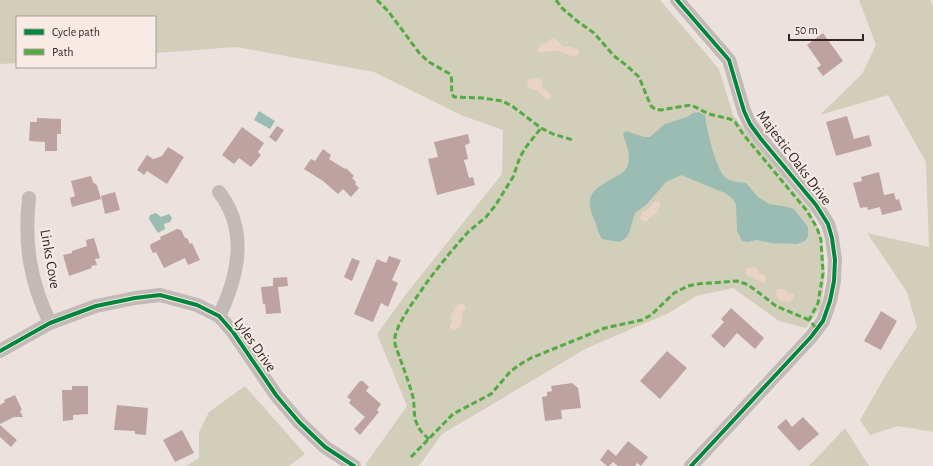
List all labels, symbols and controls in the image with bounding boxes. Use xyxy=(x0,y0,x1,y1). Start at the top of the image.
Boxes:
legend xyxy=(16,16,156,68)
scale bar xyxy=(789,16,863,42)
text: 50 m xyxy=(795,24,818,36)
text: Cycle path xyxy=(52,26,100,39)
text: Path xyxy=(52,46,74,58)
street label: Majestic Oaks Drive xyxy=(754,108,834,208)
street label: Links Cove xyxy=(37,228,63,290)
street label: Lyles Drive xyxy=(231,315,279,375)

